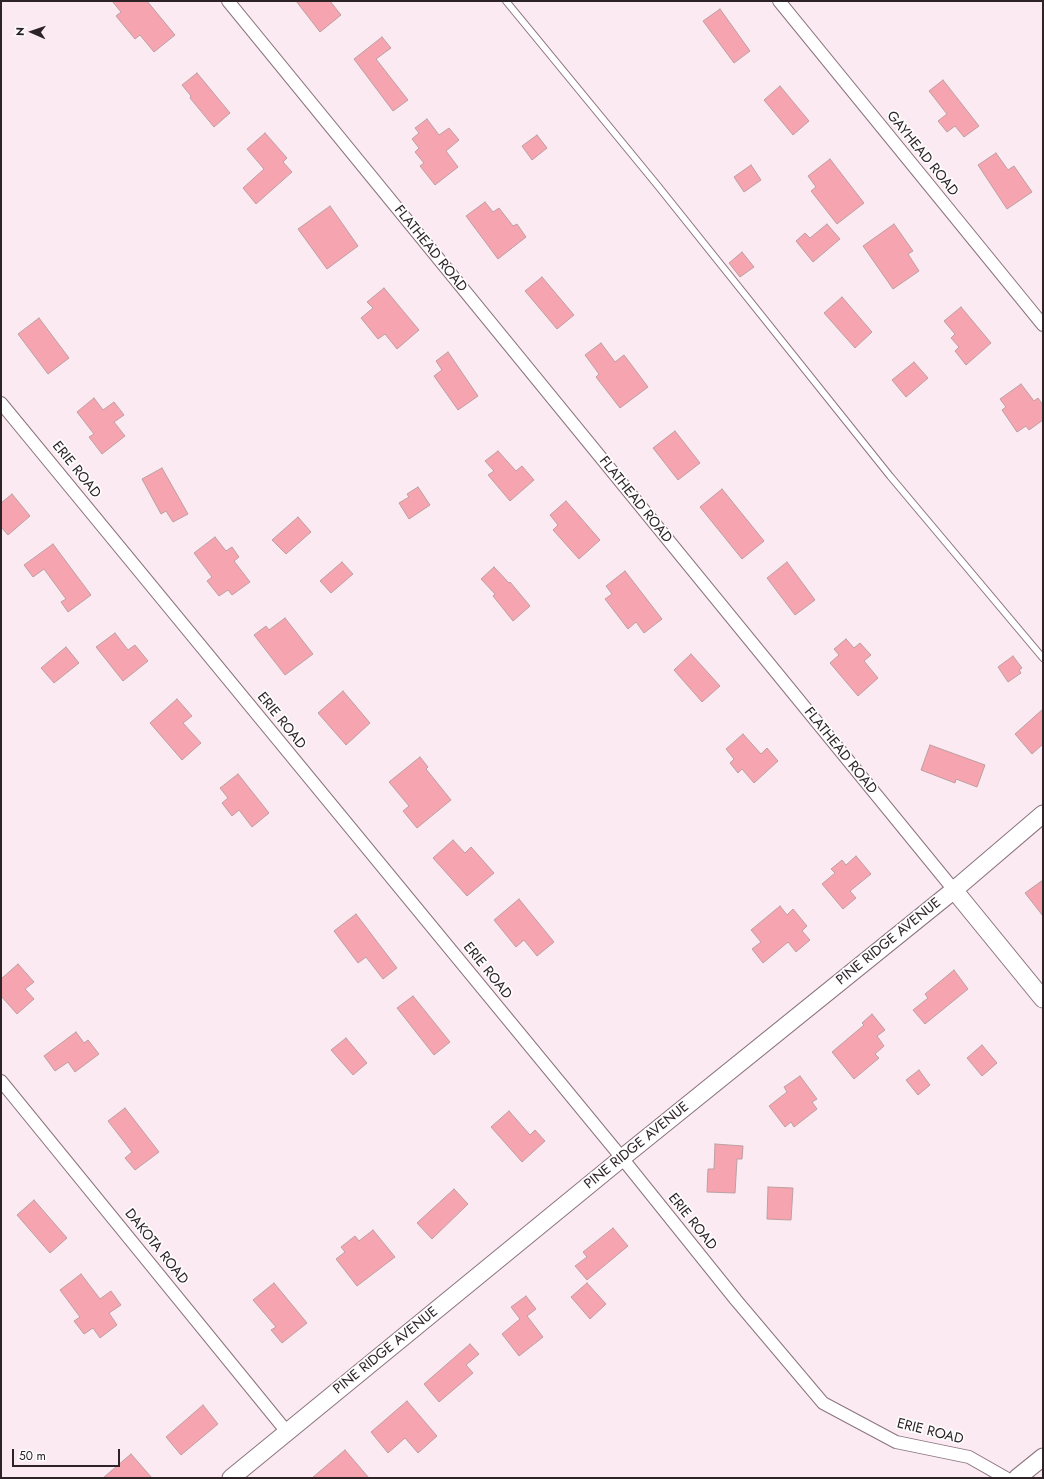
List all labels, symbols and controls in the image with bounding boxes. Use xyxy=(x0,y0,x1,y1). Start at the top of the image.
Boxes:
north arrow xyxy=(12,12,52,52)
text: N xyxy=(12,27,28,36)
street label: GAYHEAD ROAD xyxy=(883,108,961,200)
street label: FLATHEAD ROAD xyxy=(390,202,470,296)
street label: ERIE ROAD xyxy=(48,438,104,502)
street label: FLATHEAD ROAD xyxy=(595,453,675,547)
street label: ERIE ROAD xyxy=(253,689,309,753)
street label: FLATHEAD ROAD xyxy=(800,704,880,798)
street label: PINE RIDGE AVENUE xyxy=(833,895,945,989)
street label: ERIE ROAD xyxy=(459,939,515,1003)
street label: PINE RIDGE AVENUE xyxy=(581,1099,693,1193)
street label: ERIE ROAD xyxy=(664,1190,720,1254)
street label: DAKOTA ROAD xyxy=(121,1206,191,1288)
street label: PINE RIDGE AVENUE xyxy=(330,1304,442,1398)
street label: ERIE ROAD xyxy=(895,1416,965,1448)
scale bar xyxy=(14,1441,122,1467)
text: 50 m xyxy=(19,1447,46,1465)

